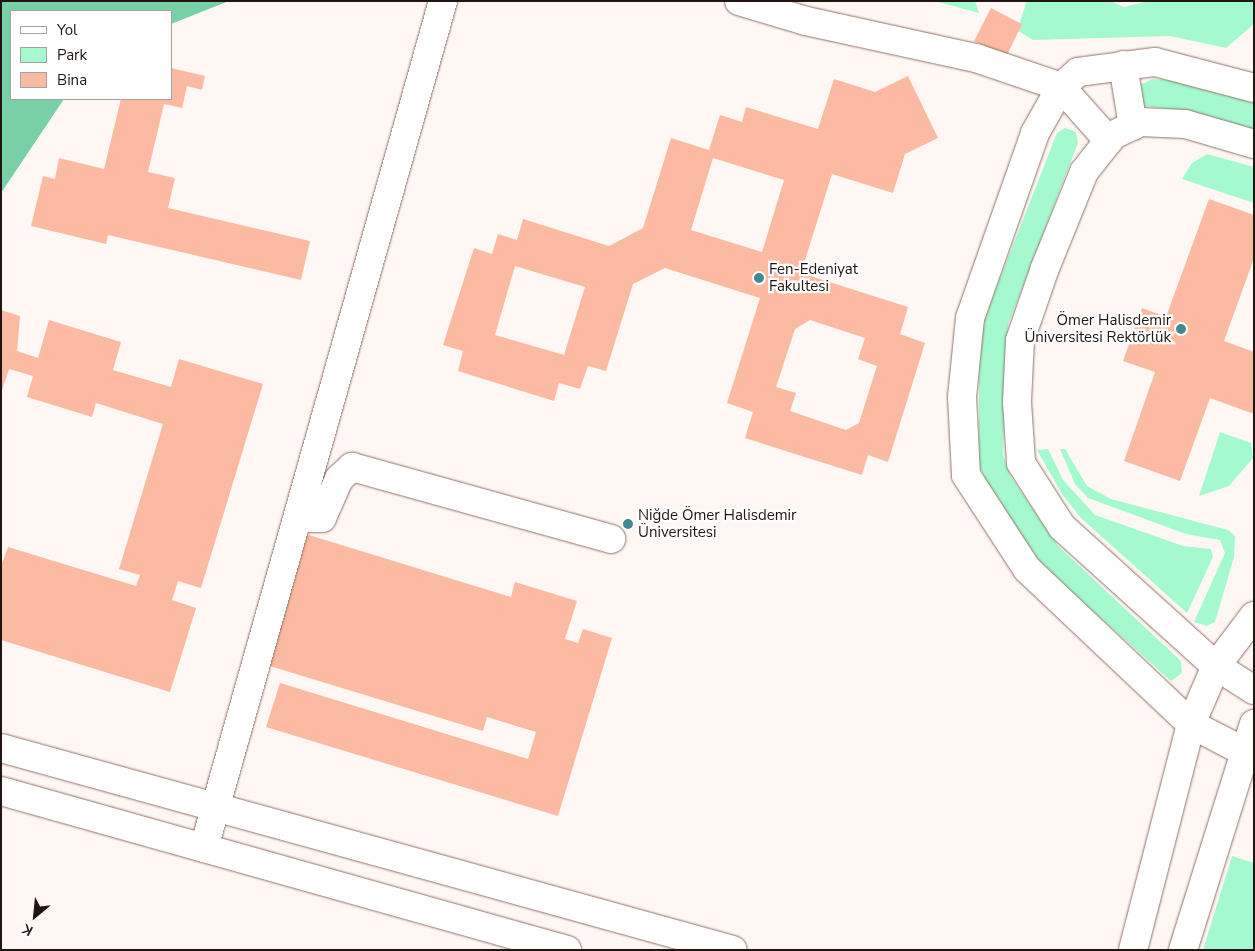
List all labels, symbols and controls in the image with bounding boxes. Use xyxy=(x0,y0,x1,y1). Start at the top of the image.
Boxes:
legend xyxy=(10,10,172,100)
text: Yol xyxy=(57,20,78,40)
text: Park xyxy=(57,45,87,65)
text: Bina xyxy=(57,70,87,90)
place label: Fen-Edeniyat Fakultesi xyxy=(769,260,858,295)
marker: Fen-Edeniyat Fakultesi xyxy=(753,272,765,284)
place label: Ömer Halisdemir Üniversitesi Rektörlük xyxy=(1024,311,1171,346)
marker: Ömer Halisdemir Üniversitesi Rektörlük xyxy=(1175,323,1187,335)
place label: Niğde Ömer Halisdemir Üniversitesi xyxy=(638,506,796,541)
marker: Niğde Ömer Halisdemir Üniversitesi xyxy=(622,518,634,530)
north arrow xyxy=(10,891,60,941)
text: K xyxy=(19,919,36,940)

